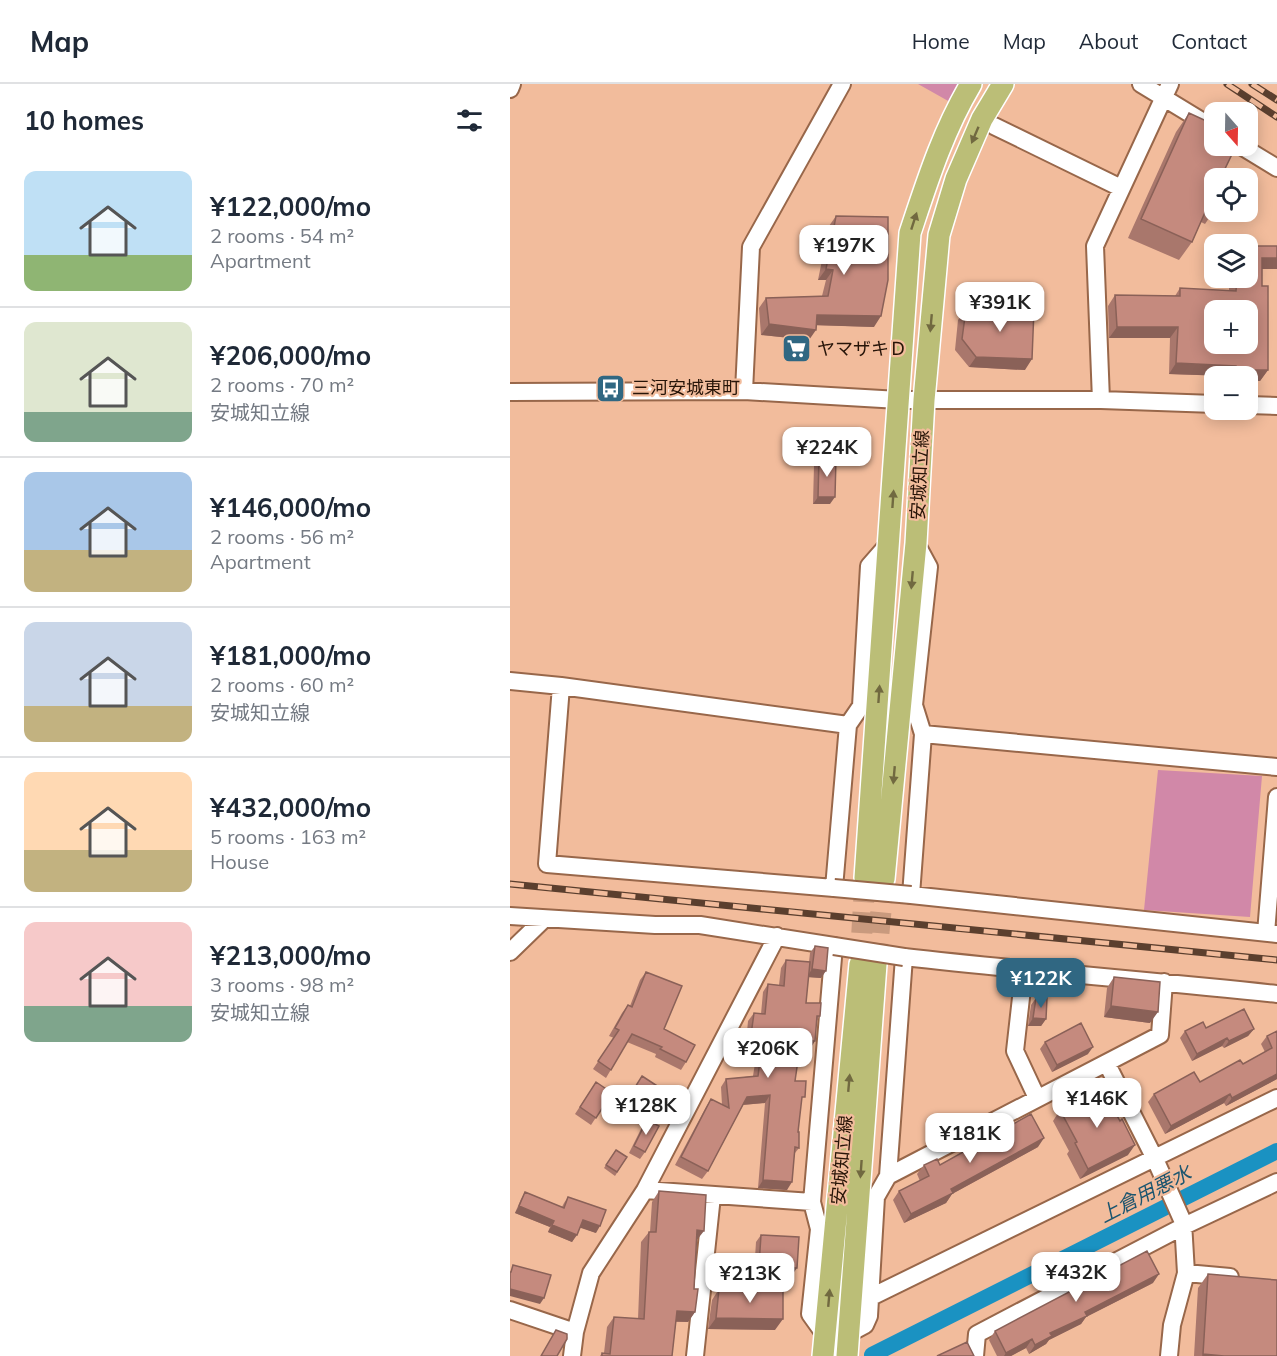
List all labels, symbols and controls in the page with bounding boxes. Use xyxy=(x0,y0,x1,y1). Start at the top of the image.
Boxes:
text: Map xyxy=(30,24,89,59)
text: Home xyxy=(912,28,970,54)
text: Map xyxy=(1003,28,1046,54)
text: About xyxy=(1079,28,1138,54)
text: Contact xyxy=(1171,28,1247,54)
north arrow xyxy=(1204,102,1258,156)
map controls xyxy=(1204,102,1258,420)
text: 10 homes xyxy=(24,104,144,137)
icon: filters xyxy=(453,104,486,137)
one-way arrow xyxy=(970,126,979,144)
button: locate xyxy=(1204,168,1258,222)
text: ¥122,000/mo xyxy=(210,190,371,223)
icon: home xyxy=(72,195,144,267)
one-way arrow xyxy=(909,212,919,230)
text: 2 rooms · 54 m² xyxy=(210,223,354,248)
pin: ¥197K xyxy=(802,225,886,276)
text: ¥197K xyxy=(813,232,875,257)
button: layers xyxy=(1204,234,1258,288)
text: Apartment xyxy=(210,248,311,273)
pin: ¥391K xyxy=(958,282,1042,333)
text: ¥391K xyxy=(969,289,1031,314)
button: + xyxy=(1204,300,1258,354)
one-way arrow xyxy=(926,314,936,333)
supermarket icon: ヤマザキＤ xyxy=(780,333,812,365)
place label: ヤマザキＤ xyxy=(817,337,907,360)
text: ¥206,000/mo xyxy=(210,339,371,372)
icon: home xyxy=(72,346,144,418)
button: − xyxy=(1204,366,1258,420)
text: 2 rooms · 70 m² xyxy=(210,372,354,397)
bus stop icon: 三河安城東町 xyxy=(595,372,627,404)
place label: 三河安城東町 xyxy=(632,376,740,399)
text: 安城知立線 xyxy=(210,400,310,425)
pin: ¥224K xyxy=(785,427,869,478)
street label: 安城知立線 xyxy=(906,429,933,521)
text: ¥224K xyxy=(796,434,858,459)
one-way arrow xyxy=(888,490,897,509)
text: ¥146,000/mo xyxy=(210,491,371,524)
icon: home xyxy=(72,496,144,568)
text: 2 rooms · 56 m² xyxy=(210,524,354,549)
text: Apartment xyxy=(210,549,311,574)
one-way arrow xyxy=(907,571,917,590)
text: ¥181,000/mo xyxy=(210,639,371,672)
icon: home xyxy=(72,646,144,718)
text: 2 rooms · 60 m² xyxy=(210,672,354,697)
one-way arrow xyxy=(874,684,884,703)
text: 安城知立線 xyxy=(210,700,310,725)
one-way arrow xyxy=(889,765,899,784)
text: ¥432,000/mo xyxy=(210,791,371,824)
icon: home xyxy=(72,796,144,868)
text: 5 rooms · 163 m² xyxy=(210,824,366,849)
text: House xyxy=(210,849,269,874)
text: ¥213,000/mo xyxy=(210,939,371,972)
icon: home xyxy=(72,946,144,1018)
pin: ¥122K xyxy=(999,958,1083,1009)
text: ¥122K xyxy=(1010,965,1072,990)
text: 3 rooms · 98 m² xyxy=(210,972,354,997)
text: 安城知立線 xyxy=(210,1000,310,1025)
pin: ¥206K xyxy=(726,1028,810,1079)
text: ¥206K xyxy=(737,1035,799,1060)
one-way arrow xyxy=(844,1073,854,1092)
pin: ¥146K xyxy=(1055,1078,1139,1129)
pin: ¥128K xyxy=(604,1085,688,1136)
text: ¥146K xyxy=(1066,1085,1128,1110)
text: ¥128K xyxy=(615,1092,677,1117)
pin: ¥181K xyxy=(928,1113,1012,1164)
street label: 安城知立線 xyxy=(826,1114,857,1206)
text: ¥181K xyxy=(939,1120,1001,1145)
water label: 上倉用悪水 xyxy=(1095,1159,1197,1227)
one-way arrow xyxy=(857,1160,866,1179)
pin: ¥432K xyxy=(1034,1252,1118,1303)
pin: ¥213K xyxy=(708,1253,792,1304)
text: ¥432K xyxy=(1045,1259,1107,1284)
text: ¥213K xyxy=(719,1260,781,1285)
one-way arrow xyxy=(824,1288,833,1307)

